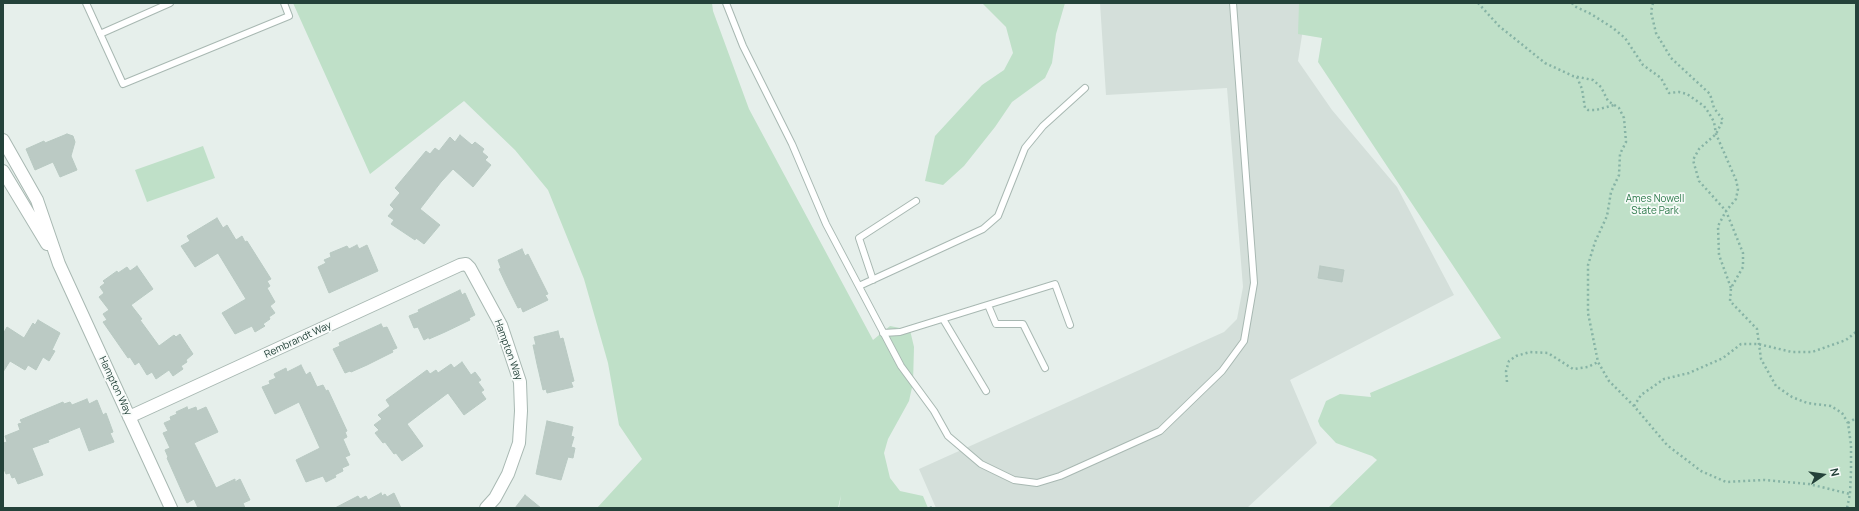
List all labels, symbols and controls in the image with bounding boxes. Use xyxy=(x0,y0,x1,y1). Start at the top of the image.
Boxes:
park label: Ames Nowell State Park xyxy=(1626,193,1684,216)
street label: Hampton Way xyxy=(491,318,525,382)
street label: Rembrandt Way xyxy=(263,319,333,361)
street label: Hampton Way xyxy=(96,355,134,417)
north arrow xyxy=(1803,455,1843,495)
text: N xyxy=(1827,467,1843,478)

